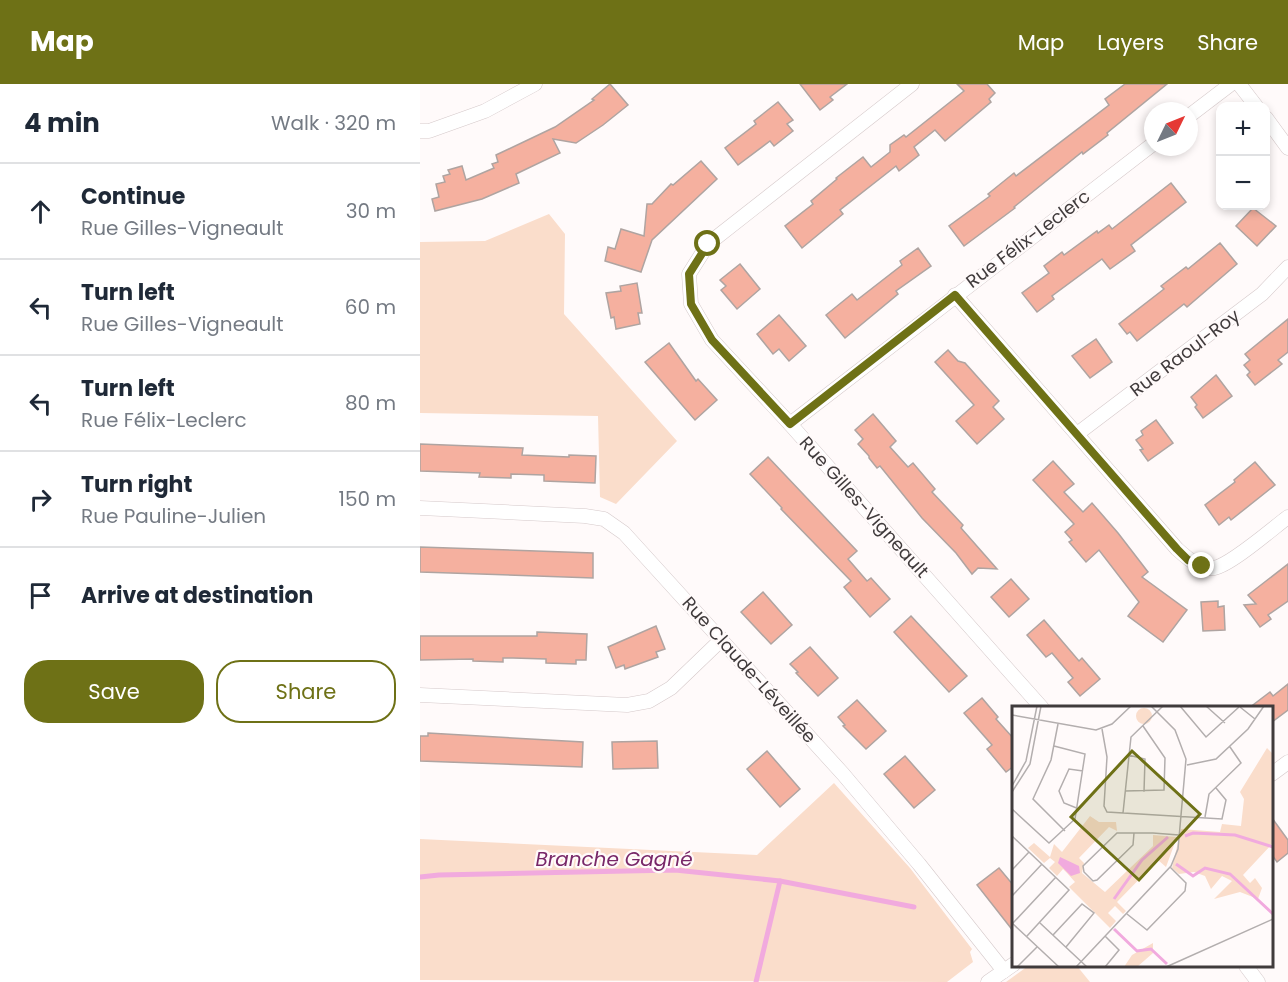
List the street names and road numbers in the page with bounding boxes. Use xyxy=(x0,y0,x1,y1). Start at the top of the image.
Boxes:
street label: Rue Félix-Leclerc xyxy=(961,184,1095,293)
street label: Rue Raoul-Roy xyxy=(1125,303,1245,402)
street label: Rue Gilles-Vigneault xyxy=(794,431,935,583)
street label: Rue Claude-Léveillée xyxy=(677,591,822,748)

